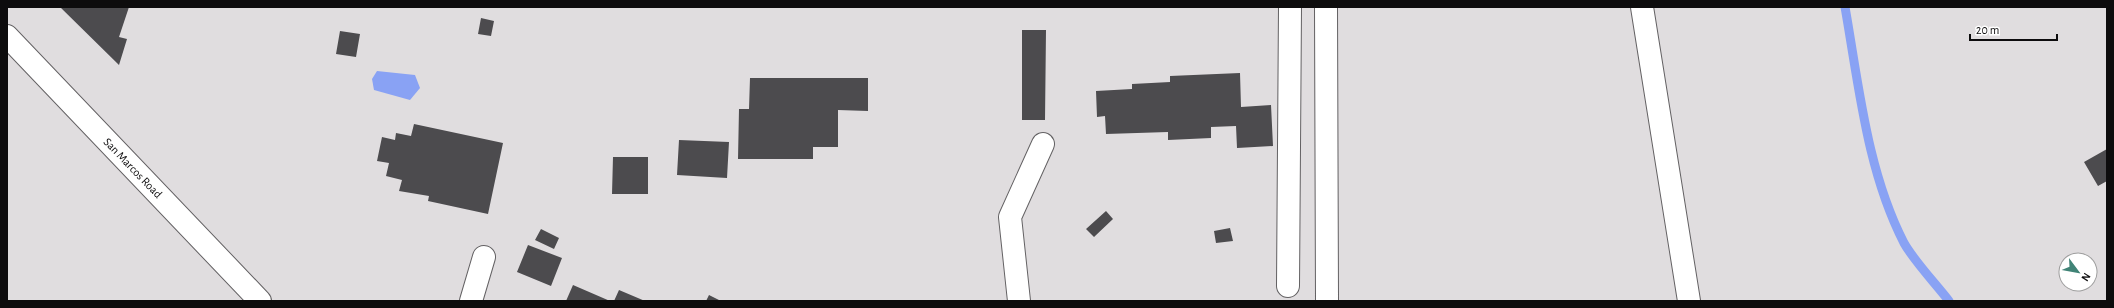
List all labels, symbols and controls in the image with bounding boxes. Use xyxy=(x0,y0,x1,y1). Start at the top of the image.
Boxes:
scale bar xyxy=(1970,16,2057,42)
text: 20 m xyxy=(1976,24,1999,36)
street label: San Marcos Road xyxy=(101,136,165,200)
north arrow xyxy=(2058,252,2098,292)
text: N xyxy=(2079,271,2093,283)

